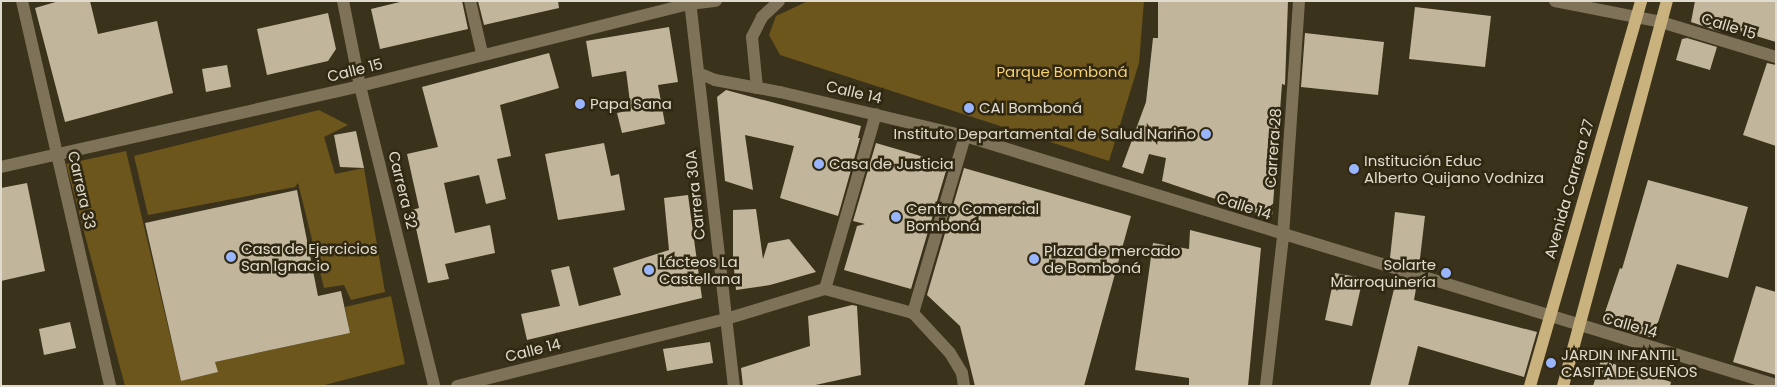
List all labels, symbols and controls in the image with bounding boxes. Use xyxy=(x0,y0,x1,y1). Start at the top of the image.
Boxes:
street label: Calle 15 xyxy=(1699,9,1759,43)
street label: Calle 15 xyxy=(325,54,385,86)
park label: Parque Bomboná xyxy=(996,63,1128,81)
street label: Calle 14 xyxy=(824,77,884,107)
place label: Papa Sana xyxy=(590,95,672,113)
marker: Papa Sana xyxy=(574,98,586,110)
place label: CAI Bomboná xyxy=(979,99,1082,117)
marker: CAI Bomboná xyxy=(963,102,975,114)
street label: Carrera 28 xyxy=(1261,107,1285,189)
street label: Avenida Carrera 27 xyxy=(1540,117,1598,261)
place label: Instituto Departamental de Salud Nariño xyxy=(894,125,1196,143)
marker: Instituto Departamental de Salud Nariño xyxy=(1200,128,1212,140)
street label: Carrera 33 xyxy=(64,149,100,231)
street label: Carrera 32 xyxy=(385,149,421,231)
street label: Carrera 30A xyxy=(681,149,709,241)
place label: Institución Educ Alberto Quijano Vodniza xyxy=(1364,151,1544,186)
place label: Casa de Justicia xyxy=(829,155,954,173)
marker: Casa de Justicia xyxy=(813,158,825,170)
marker: Institución Educ Alberto Quijano Vodniza xyxy=(1348,163,1360,175)
street label: Calle 14 xyxy=(1214,189,1274,223)
place label: Centro Comercial Bomboná xyxy=(906,199,1039,234)
marker: Centro Comercial Bomboná xyxy=(890,211,902,223)
place label: Casa de Ejercicios San Ignacio xyxy=(241,239,377,274)
place label: Plaza de mercado de Bomboná xyxy=(1044,241,1180,276)
marker: Casa de Ejercicios San Ignacio xyxy=(225,251,237,263)
place label: Lácteos La Castellana xyxy=(659,252,741,287)
marker: Plaza de mercado de Bomboná xyxy=(1028,253,1040,265)
place label: Solarte Marroquinería xyxy=(1330,255,1436,290)
marker: Lácteos La Castellana xyxy=(643,264,655,276)
marker: Solarte Marroquinería xyxy=(1440,267,1452,279)
street label: Calle 14 xyxy=(1600,309,1660,341)
street label: Calle 14 xyxy=(503,334,563,366)
place label: JARDIN INFANTIL CASITA DE SUEÑOS xyxy=(1561,345,1697,380)
marker: JARDIN INFANTIL CASITA DE SUEÑOS xyxy=(1545,357,1557,369)

